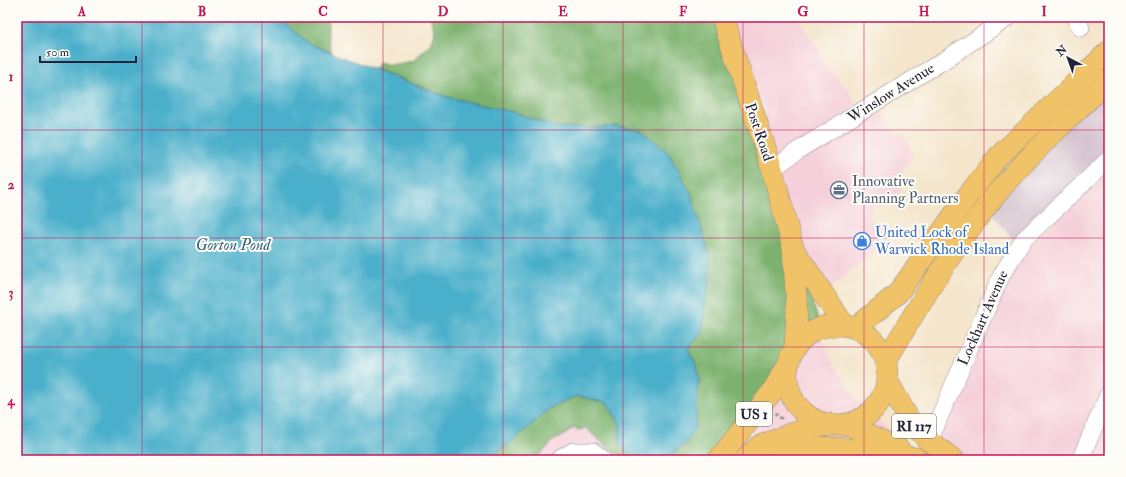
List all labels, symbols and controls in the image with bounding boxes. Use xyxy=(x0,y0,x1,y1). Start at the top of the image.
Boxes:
text: A xyxy=(77,4,87,20)
text: B xyxy=(198,4,206,20)
text: C xyxy=(318,4,328,20)
text: D xyxy=(438,4,449,20)
text: E xyxy=(558,4,568,20)
text: F xyxy=(679,4,688,20)
text: G xyxy=(798,4,809,20)
text: H xyxy=(919,4,930,20)
text: I xyxy=(1041,4,1047,20)
scale bar xyxy=(40,38,136,64)
north arrow xyxy=(1048,38,1088,78)
text: N xyxy=(1053,42,1071,60)
text: 50 m xyxy=(46,45,70,60)
street label: Winslow Avenue xyxy=(843,59,938,128)
text: 1 xyxy=(9,69,14,85)
street label: Post Road xyxy=(740,100,778,164)
place label: Innovative Planning Partners xyxy=(852,172,958,208)
text: 2 xyxy=(8,177,15,193)
office icon: Innovative Planning Partners xyxy=(829,180,849,200)
place label: United Lock of Warwick Rhode Island xyxy=(874,223,1010,259)
shop icon: United Lock of Warwick Rhode Island xyxy=(852,231,872,251)
water label: Gorton Pond xyxy=(196,235,272,255)
street label: Lockhart Avenue xyxy=(953,267,1013,369)
text: 3 xyxy=(9,285,14,301)
text: 4 xyxy=(6,393,15,409)
road number: US 1 xyxy=(736,402,772,426)
road number: RI 117 xyxy=(892,414,936,438)

